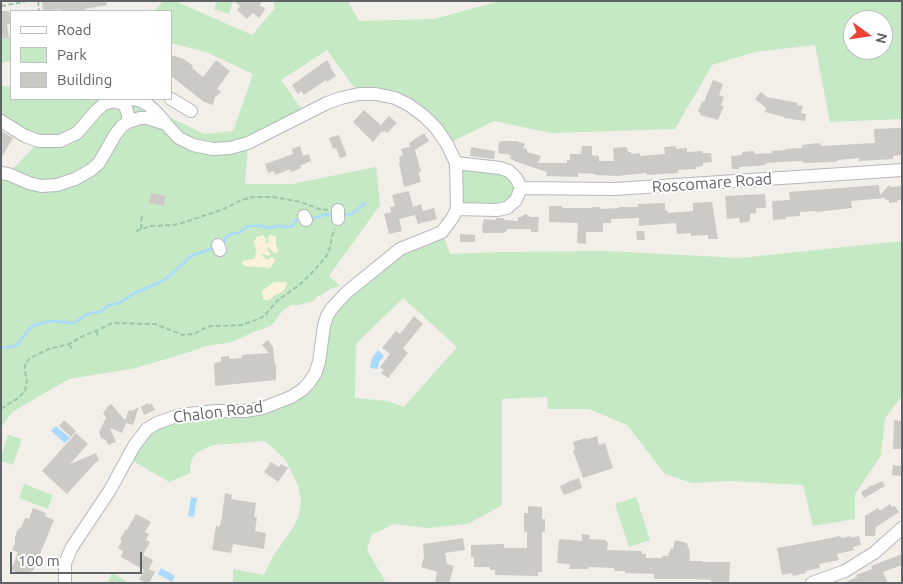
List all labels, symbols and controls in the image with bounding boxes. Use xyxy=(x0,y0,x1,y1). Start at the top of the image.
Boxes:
legend xyxy=(10,10,172,100)
north arrow xyxy=(843,10,893,60)
text: Road xyxy=(57,21,92,38)
text: N xyxy=(873,31,891,45)
text: Park xyxy=(57,46,87,63)
text: Building xyxy=(57,71,112,88)
street label: Roscomare Road xyxy=(651,169,773,197)
street label: Chalon Road xyxy=(172,397,264,427)
scale bar xyxy=(12,542,145,574)
text: 100 m xyxy=(18,552,60,569)

